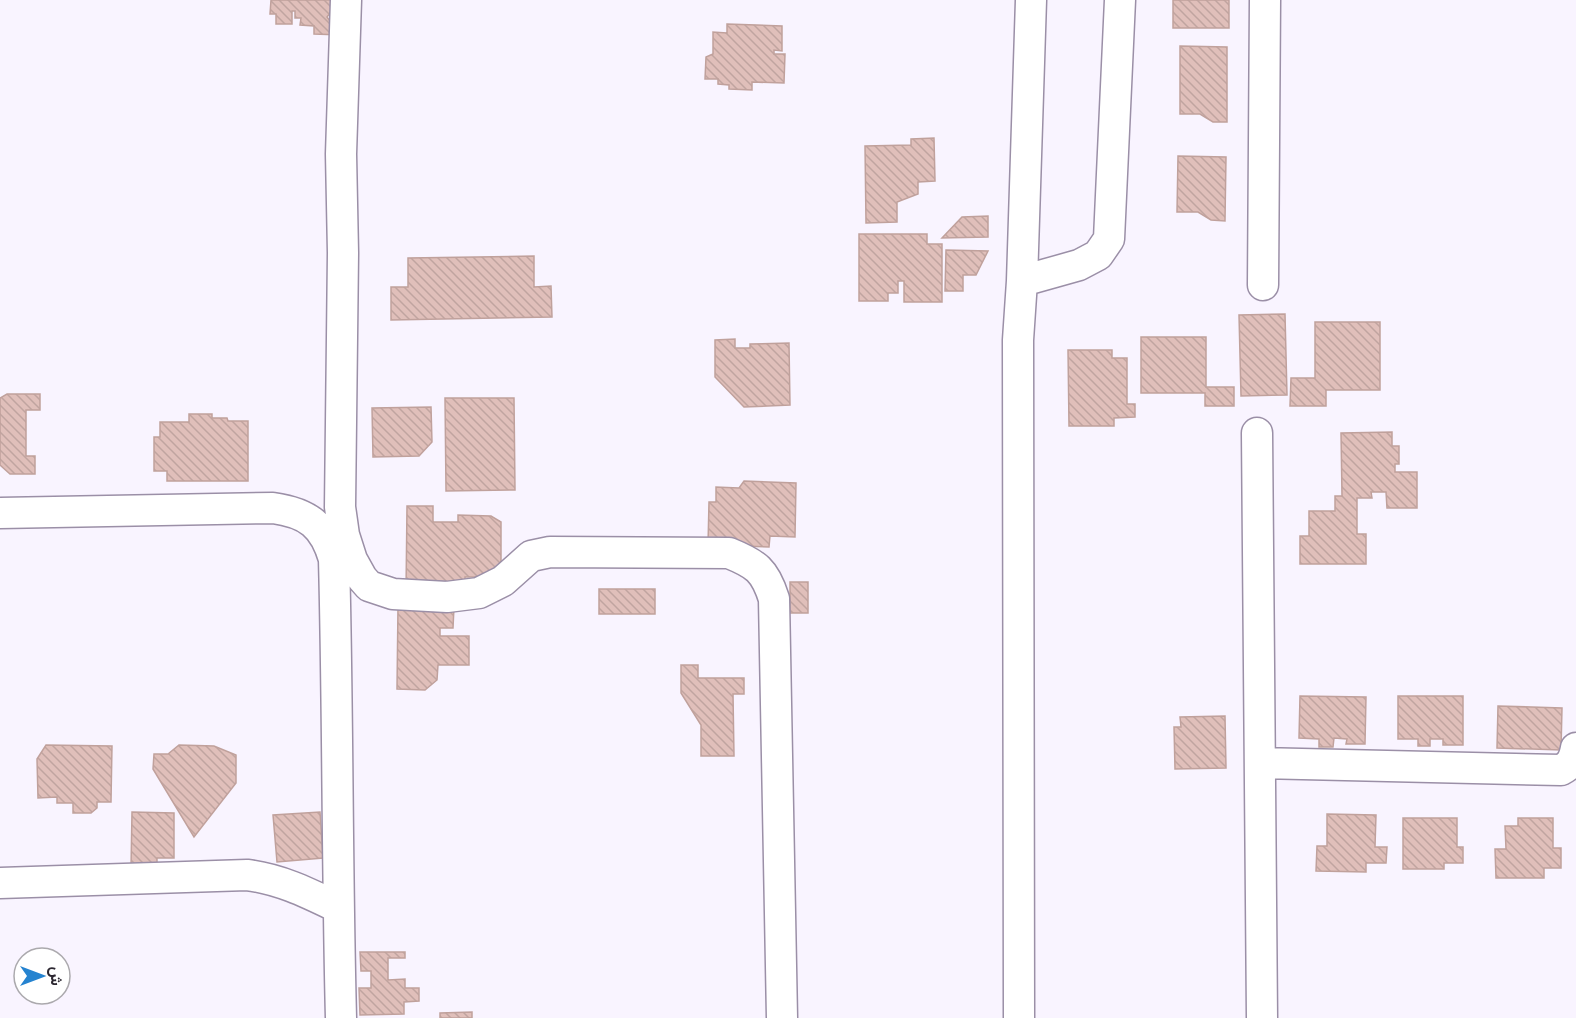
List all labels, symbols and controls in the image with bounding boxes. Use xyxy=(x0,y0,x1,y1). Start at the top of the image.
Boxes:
north arrow xyxy=(12,946,72,1006)
text: ش xyxy=(47,966,66,986)

